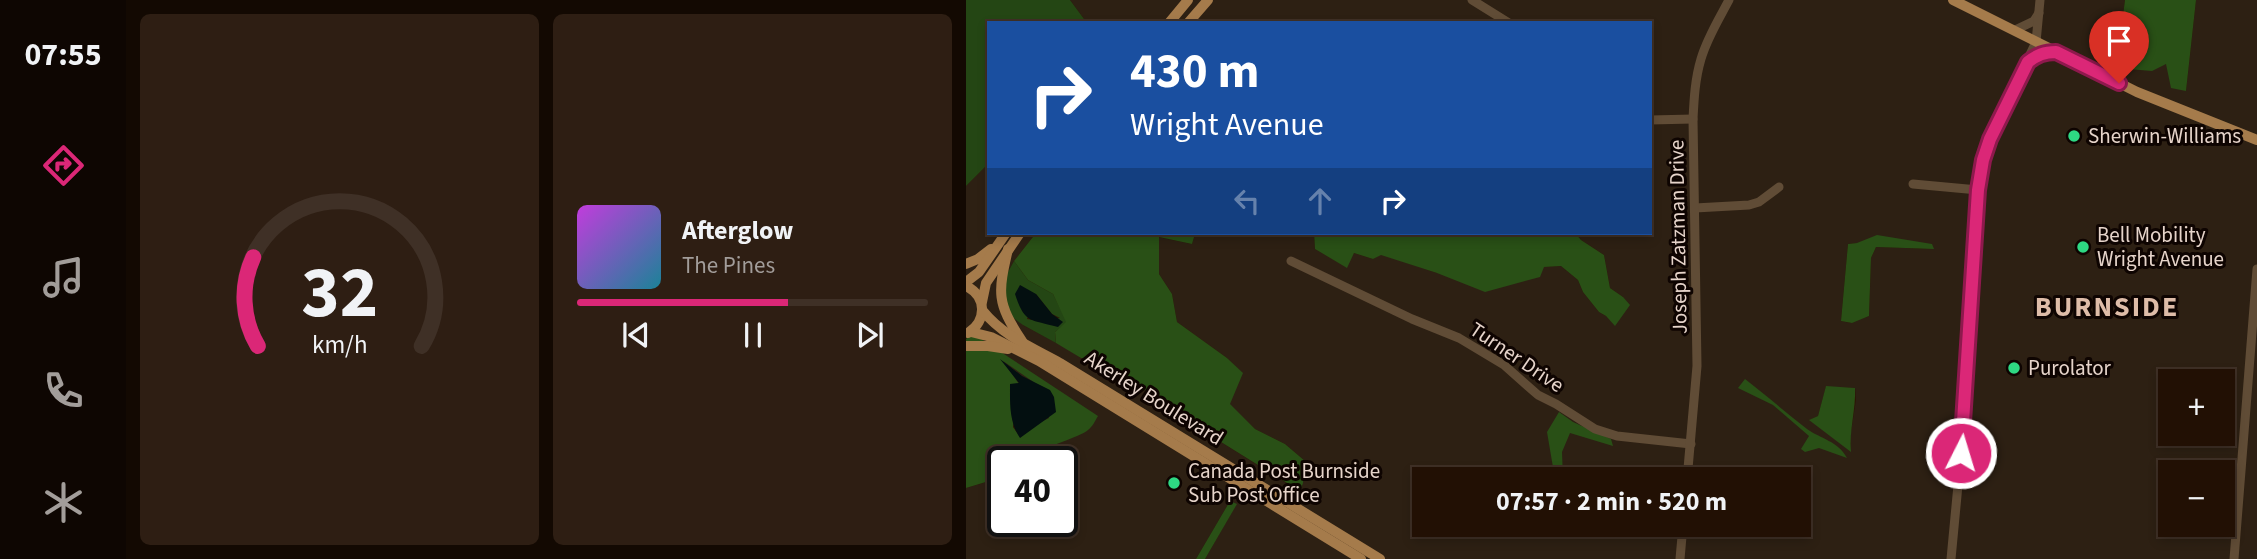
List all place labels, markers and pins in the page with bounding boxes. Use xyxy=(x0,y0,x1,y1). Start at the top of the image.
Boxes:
pin xyxy=(2089,11,2149,83)
place label: Sherwin-Williams xyxy=(2088,121,2241,151)
marker: Sherwin-Williams xyxy=(2066,128,2082,144)
place label: Bell Mobility Wright Avenue xyxy=(2097,220,2224,274)
marker: Bell Mobility Wright Avenue xyxy=(2075,239,2091,255)
place label: Purolator xyxy=(2028,353,2112,383)
marker: Purolator xyxy=(2006,360,2022,376)
place label: Canada Post Burnside Sub Post Office xyxy=(1188,456,1380,510)
marker: Canada Post Burnside Sub Post Office xyxy=(1166,475,1182,491)

